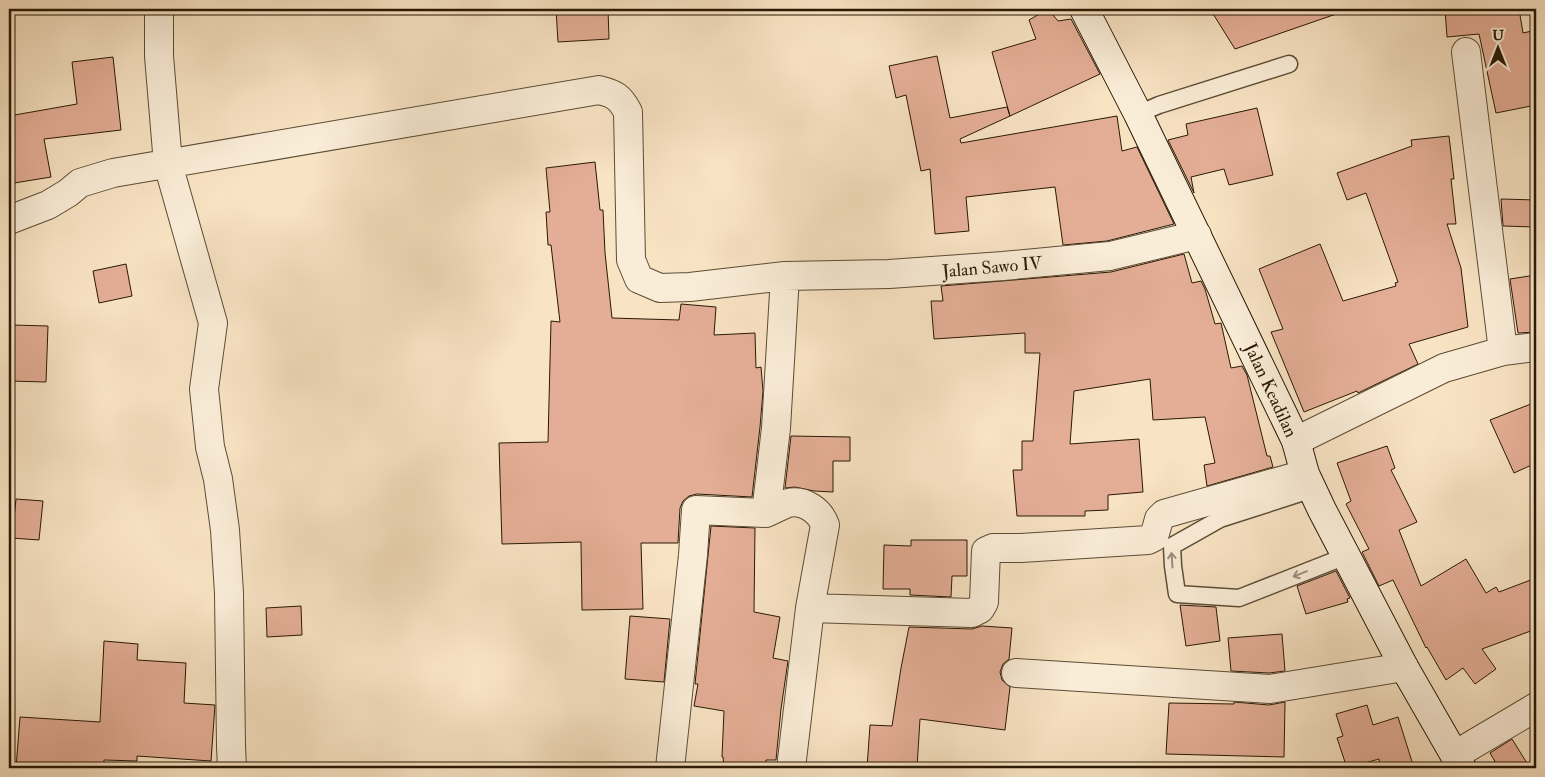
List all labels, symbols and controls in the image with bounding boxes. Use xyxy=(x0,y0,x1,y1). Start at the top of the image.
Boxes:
north arrow xyxy=(1472,22,1522,72)
text: U xyxy=(1492,27,1504,44)
street label: Jalan Sawo IV xyxy=(940,252,1044,283)
street label: Jalan Keadilan xyxy=(1238,338,1302,441)
one-way arrow xyxy=(1168,552,1177,568)
one-way arrow xyxy=(1293,569,1308,579)

